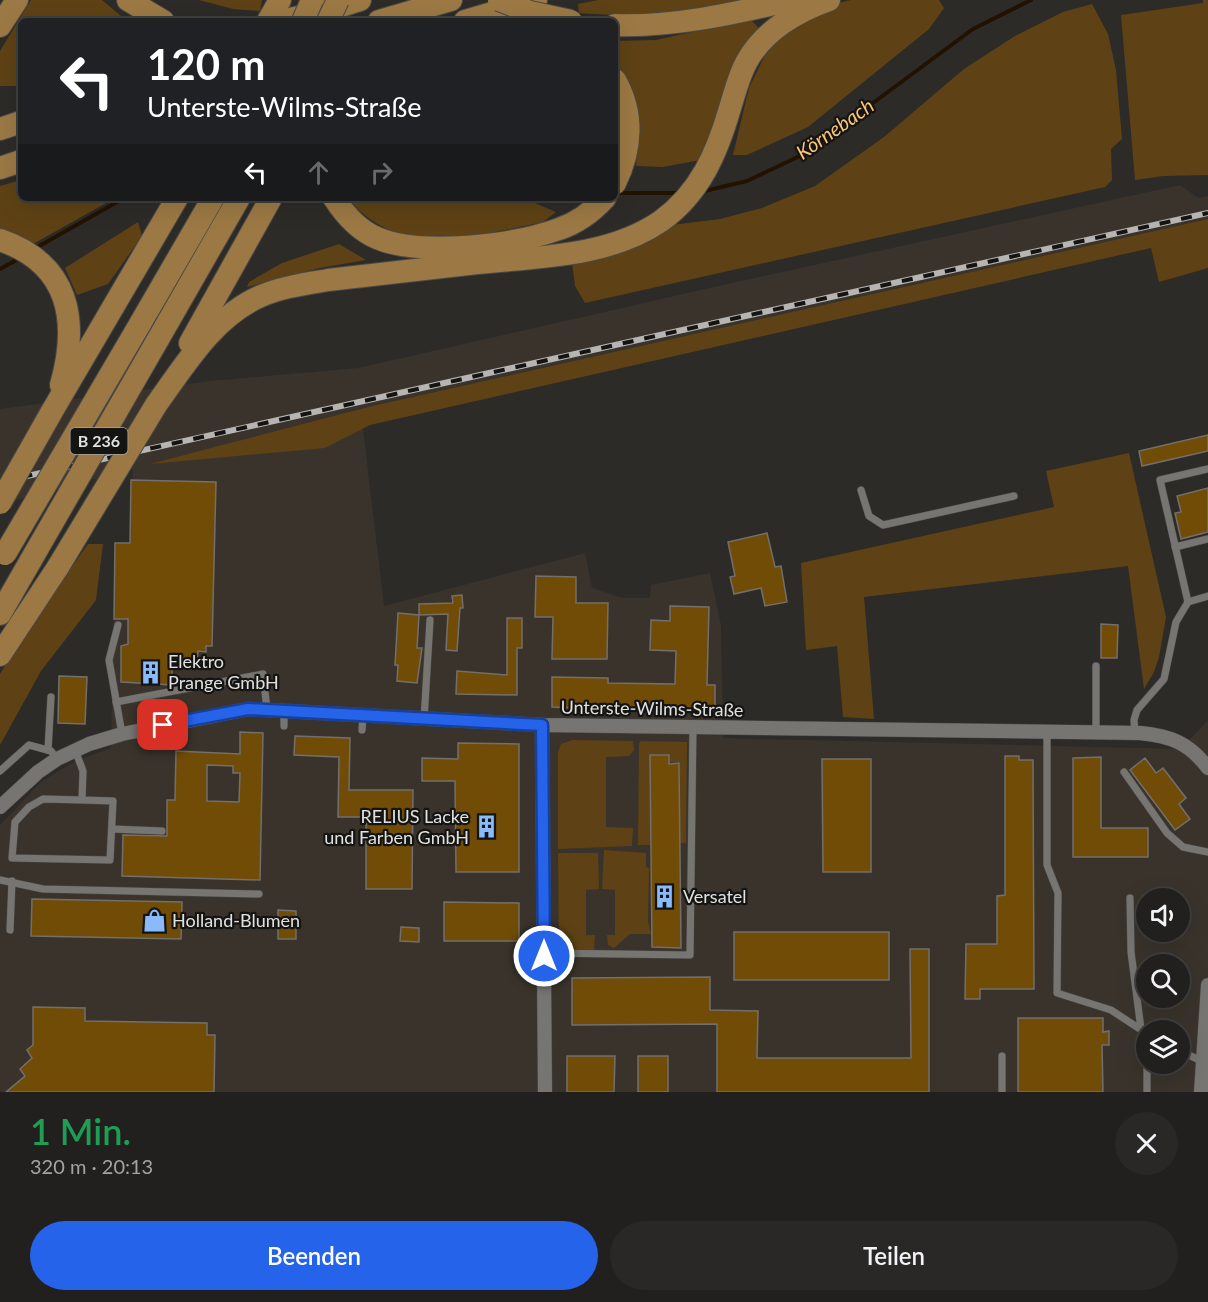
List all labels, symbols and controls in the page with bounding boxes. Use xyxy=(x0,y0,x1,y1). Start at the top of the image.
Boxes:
text: 120 m xyxy=(147,39,265,89)
icon: left xyxy=(48,42,126,120)
text: Unterste-Wilms-Straße xyxy=(147,90,421,123)
water label: Körnebach xyxy=(791,93,878,164)
icon: left xyxy=(239,156,272,189)
icon: ahead xyxy=(302,156,335,189)
icon: right xyxy=(365,156,398,189)
road number: B 236 xyxy=(70,428,128,454)
place label: Elektro Prange GmbH xyxy=(168,650,279,693)
building icon: Elektro Prange GmbH xyxy=(137,659,163,685)
street label: Unterste-Wilms-Straße xyxy=(560,695,744,721)
pin xyxy=(137,699,188,750)
icon: arrive xyxy=(146,708,179,741)
place label: RELIUS Lacke und Farben GmbH xyxy=(324,805,469,848)
building icon: RELIUS Lacke und Farben GmbH xyxy=(474,814,500,840)
building icon: Versatel xyxy=(652,884,678,910)
place label: Versatel xyxy=(683,885,747,907)
map controls xyxy=(1136,888,1190,1074)
button: sound xyxy=(1136,888,1190,942)
shop icon: Holland-Blumen xyxy=(141,908,167,934)
place label: Holland-Blumen xyxy=(172,909,300,931)
position arrow xyxy=(512,924,576,988)
button: search xyxy=(1136,954,1190,1008)
button: layers xyxy=(1136,1020,1190,1074)
text: 1 Min. xyxy=(30,1109,131,1153)
button: close xyxy=(1115,1112,1178,1175)
text: 320 m · 20:13 xyxy=(30,1154,153,1178)
button: Beenden xyxy=(30,1221,598,1290)
button: Teilen xyxy=(610,1221,1178,1290)

